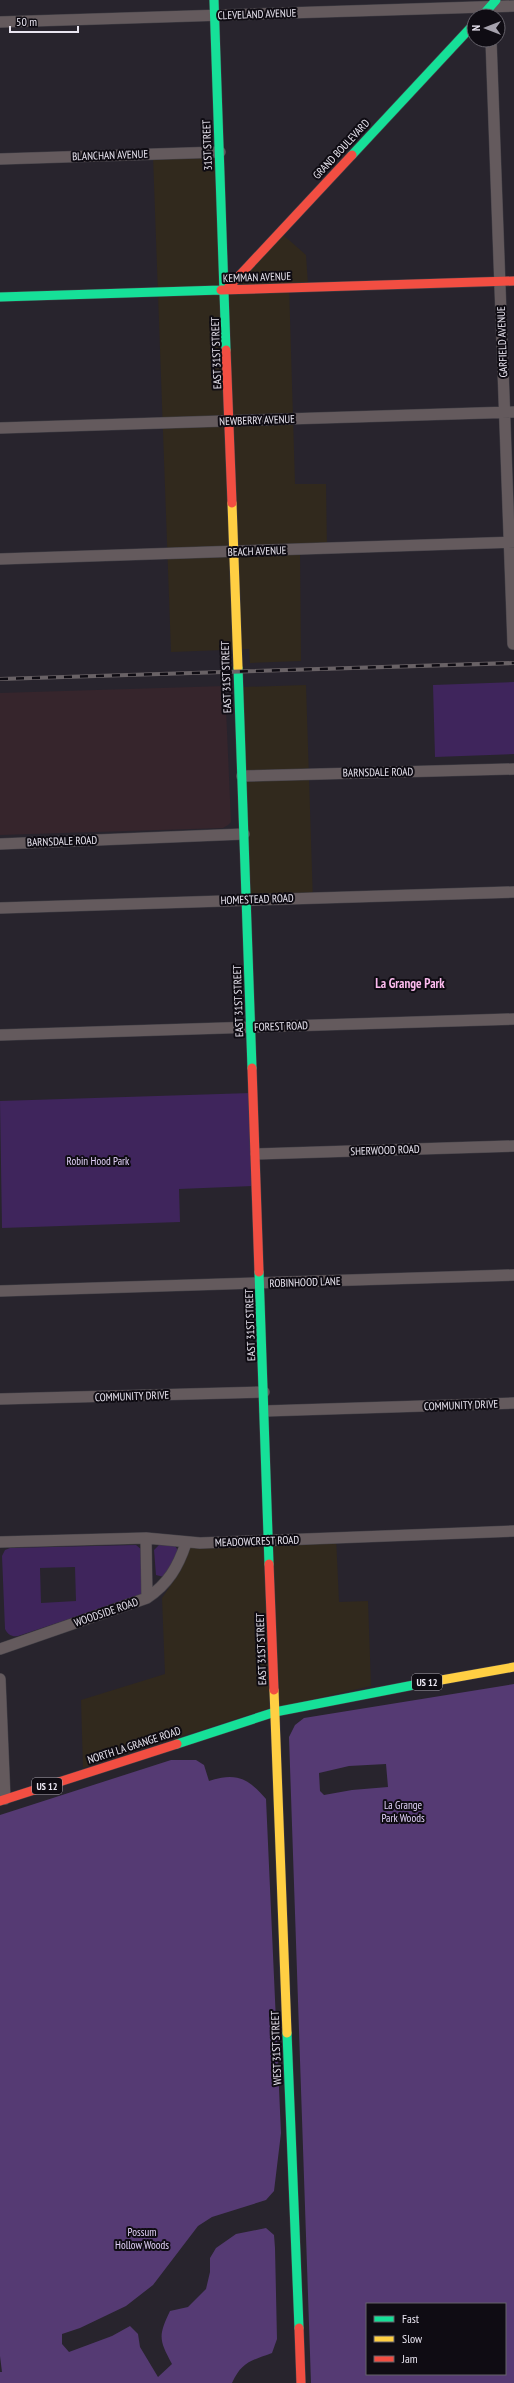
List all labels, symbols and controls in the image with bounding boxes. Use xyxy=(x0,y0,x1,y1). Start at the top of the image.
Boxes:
street label: CLEVELAND AVENUE xyxy=(217,6,297,22)
scale bar xyxy=(10,8,78,34)
north arrow xyxy=(466,8,506,48)
text: 50 m xyxy=(16,14,37,29)
text: N xyxy=(469,25,483,31)
street label: GRAND BOULEVARD xyxy=(310,116,372,182)
street label: 31ST STREET xyxy=(199,119,215,171)
street label: BLANCHAN AVENUE xyxy=(72,147,148,163)
street label: KEMMAN AVENUE xyxy=(223,269,292,285)
street label: GARFIELD AVENUE xyxy=(494,306,510,378)
street label: EAST 31ST STREET xyxy=(208,317,224,389)
street label: NEWBERRY AVENUE xyxy=(219,412,295,428)
street label: BEACH AVENUE xyxy=(227,543,287,559)
street label: EAST 31ST STREET xyxy=(218,641,234,713)
street label: BARNSDALE ROAD xyxy=(343,764,414,780)
street label: BARNSDALE ROAD xyxy=(27,833,98,849)
street label: HOMESTEAD ROAD xyxy=(220,891,294,907)
street label: EAST 31ST STREET xyxy=(230,965,246,1037)
district label: La Grange Park xyxy=(375,975,445,992)
street label: FOREST ROAD xyxy=(254,1018,308,1034)
street label: SHERWOOD ROAD xyxy=(350,1142,420,1158)
park label: Robin Hood Park xyxy=(67,1154,130,1168)
street label: ROBINHOOD LANE xyxy=(269,1274,341,1290)
street label: EAST 31ST STREET xyxy=(242,1289,258,1361)
street label: COMMUNITY DRIVE xyxy=(95,1388,170,1404)
street label: COMMUNITY DRIVE xyxy=(424,1397,499,1413)
street label: MEADOWCREST ROAD xyxy=(215,1533,300,1549)
street label: WOODSIDE ROAD xyxy=(72,1594,140,1630)
street label: EAST 31ST STREET xyxy=(253,1613,269,1685)
road number: US 12 xyxy=(412,1674,442,1690)
street label: NORTH LA GRANGE ROAD xyxy=(85,1723,183,1767)
road number: US 12 xyxy=(32,1778,62,1794)
park label: La Grange Park Woods xyxy=(381,1798,425,1825)
street label: WEST 31ST STREET xyxy=(268,2010,284,2085)
park label: Possum Hollow Woods xyxy=(115,2225,169,2252)
legend xyxy=(366,2303,506,2375)
text: Fast xyxy=(402,2311,420,2326)
text: Slow xyxy=(402,2331,423,2346)
text: Jam xyxy=(401,2351,418,2366)

